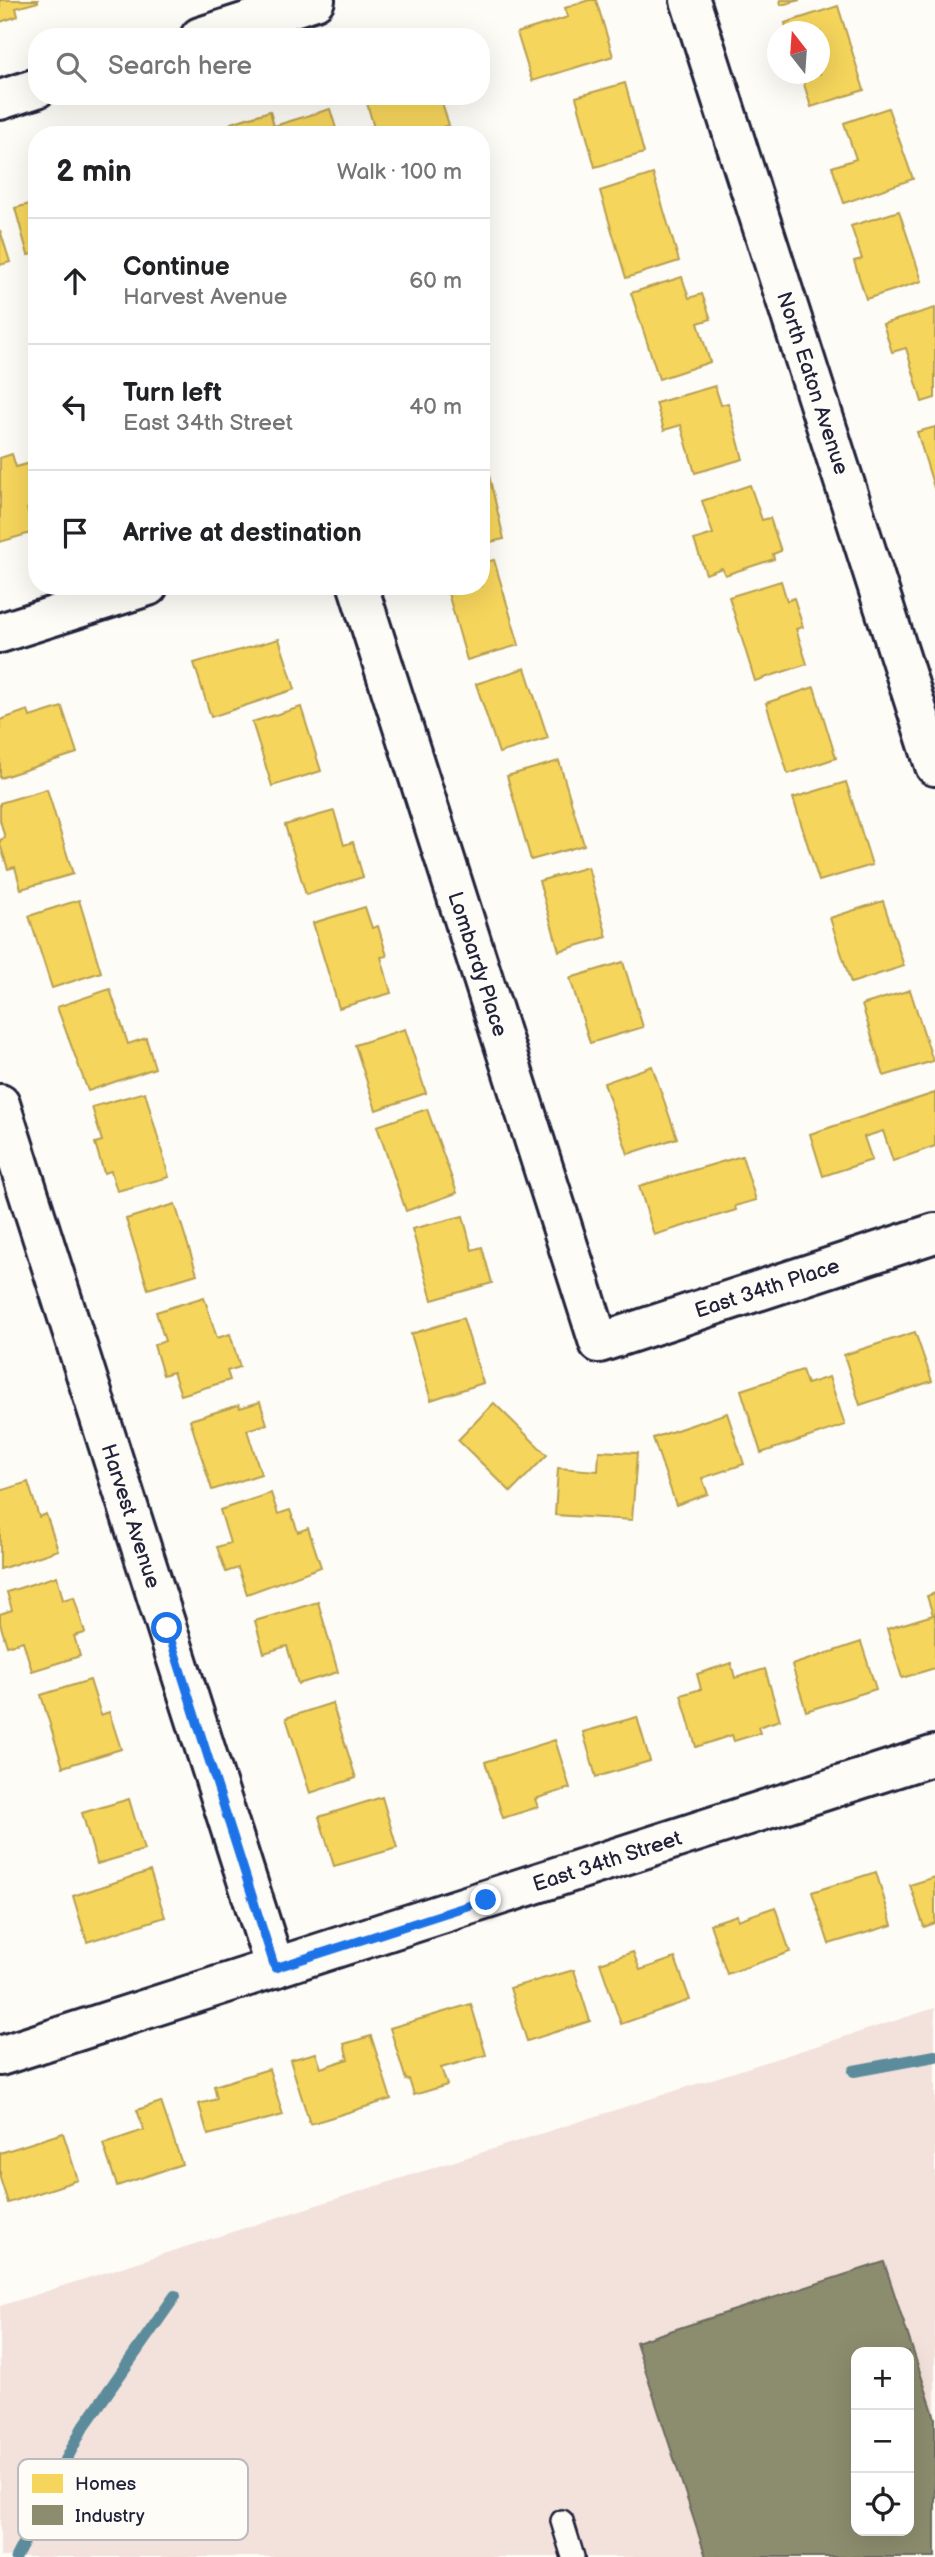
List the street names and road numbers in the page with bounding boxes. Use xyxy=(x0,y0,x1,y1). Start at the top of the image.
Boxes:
street label: North Eaton Avenue xyxy=(771,289,854,478)
street label: Lombardy Place xyxy=(442,889,513,1040)
street label: East 34th Place xyxy=(692,1253,843,1324)
street label: Harvest Avenue xyxy=(95,1441,166,1591)
street label: East 34th Street xyxy=(530,1825,685,1897)

